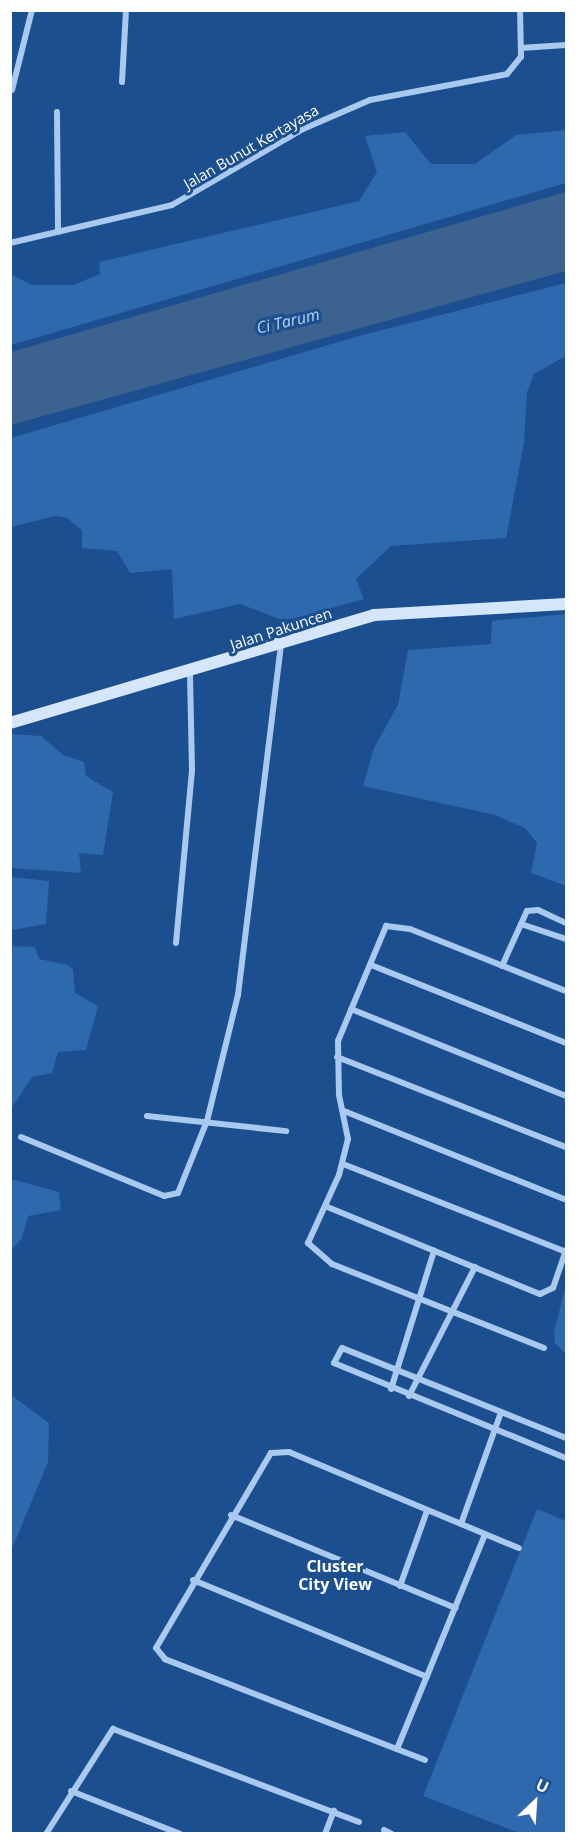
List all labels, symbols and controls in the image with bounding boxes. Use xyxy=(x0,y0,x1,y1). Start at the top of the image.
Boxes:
street label: Jalan Bunut Kertayasa xyxy=(180,101,322,193)
water label: Ci Tarum xyxy=(255,304,321,338)
street label: Jalan Pakuncen xyxy=(228,604,334,654)
district label: Cluster City View xyxy=(298,1556,372,1594)
north arrow xyxy=(505,1772,565,1832)
text: U xyxy=(532,1773,553,1798)

